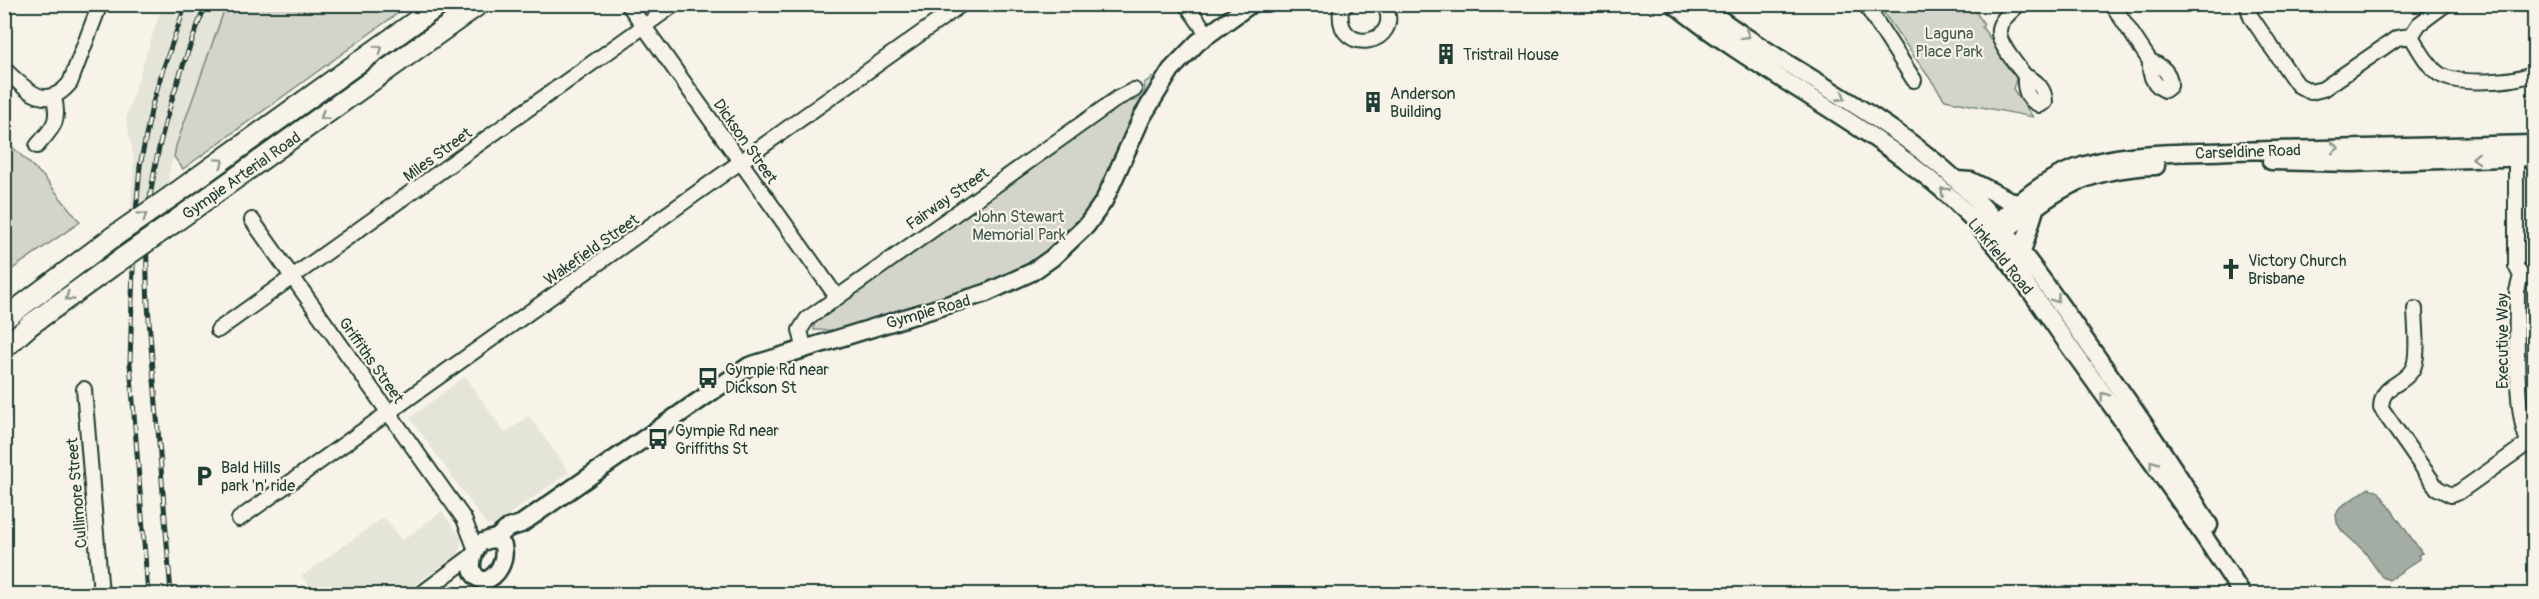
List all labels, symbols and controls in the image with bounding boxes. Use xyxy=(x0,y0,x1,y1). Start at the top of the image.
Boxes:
park label: Laguna Place Park xyxy=(1915,24,1983,62)
one-way arrow xyxy=(1740,28,1750,40)
building icon: Tristrail House xyxy=(1434,42,1458,66)
one-way arrow xyxy=(372,45,383,56)
place label: Tristrail House xyxy=(1463,45,1559,65)
place label: Anderson Building xyxy=(1390,84,1456,122)
building icon: Anderson Building xyxy=(1361,90,1385,114)
one-way arrow xyxy=(1835,90,1846,101)
street label: Dickson Street xyxy=(709,95,782,188)
one-way arrow xyxy=(319,109,330,120)
street label: Miles Street xyxy=(399,123,476,186)
street label: Gympie Arterial Road xyxy=(178,127,305,224)
street label: Carseldine Road xyxy=(2195,140,2301,164)
one-way arrow xyxy=(2330,142,2339,154)
one-way arrow xyxy=(2472,152,2481,165)
one-way arrow xyxy=(213,158,224,169)
street label: Fairway Street xyxy=(902,163,993,235)
one-way arrow xyxy=(1940,187,1951,198)
park label: John Stewart Memorial Park xyxy=(972,207,1066,245)
street label: Wakefield Street xyxy=(540,209,643,290)
one-way arrow xyxy=(136,213,147,224)
street label: Linkfield Road xyxy=(1963,214,2037,299)
place label: Victory Church Brisbane xyxy=(2248,251,2346,289)
church icon: Victory Church Brisbane xyxy=(2219,257,2243,281)
one-way arrow xyxy=(65,290,76,301)
street label: Gympie Road xyxy=(884,290,973,334)
one-way arrow xyxy=(2049,293,2060,304)
street label: Executive Way xyxy=(2493,293,2513,389)
street label: Griffiths Street xyxy=(334,314,408,408)
place label: Gympie Rd near Dickson St xyxy=(725,360,829,398)
bus stop icon: Gympie Rd near Dickson St xyxy=(696,366,720,390)
one-way arrow xyxy=(2100,391,2111,402)
place label: Gympie Rd near Griffiths St xyxy=(675,421,779,459)
bus stop icon: Gympie Rd near Griffiths St xyxy=(646,427,670,451)
street label: Cullimore Street xyxy=(62,436,92,549)
place label: Bald Hills park 'n' ride xyxy=(221,458,295,496)
one-way arrow xyxy=(2150,459,2161,470)
parking icon: Bald Hills park 'n' ride xyxy=(192,464,216,488)

